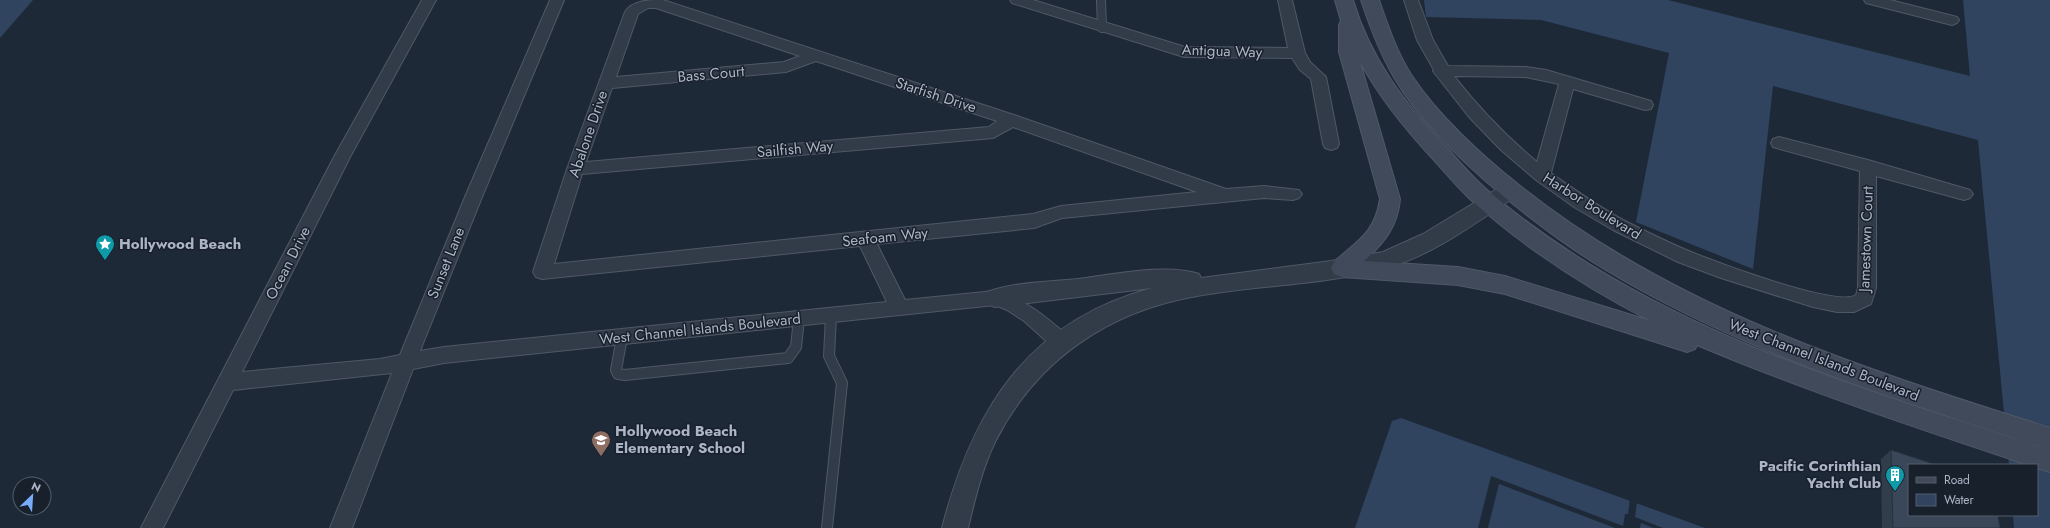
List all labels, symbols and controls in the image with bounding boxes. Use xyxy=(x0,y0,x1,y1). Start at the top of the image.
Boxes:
street label: Antigua Way xyxy=(1181,39,1263,63)
street label: Bass Court xyxy=(677,60,746,88)
street label: Starfish Drive xyxy=(893,72,980,119)
street label: Abalone Drive xyxy=(563,87,613,180)
street label: Sailfish Way xyxy=(756,135,834,163)
street label: Harbor Boulevard xyxy=(1539,167,1645,245)
street label: Jamestown Court xyxy=(1853,185,1879,294)
street label: Ocean Drive xyxy=(260,222,316,303)
street label: Seafoam Way xyxy=(841,222,929,252)
street label: Sunset Lane xyxy=(422,224,470,302)
place icon: Hollywood Beach xyxy=(94,233,116,261)
place label: Hollywood Beach xyxy=(119,233,241,255)
street label: West Channel Islands Boulevard xyxy=(598,307,802,351)
street label: West Channel Islands Boulevard xyxy=(1726,313,1922,407)
place label: Hollywood Beach Elementary School xyxy=(615,420,745,459)
school or university icon: Hollywood Beach Elementary School xyxy=(590,429,612,457)
place label: Pacific Corinthian Yacht Club xyxy=(1759,455,1881,494)
building icon: Pacific Corinthian Yacht Club xyxy=(1884,464,1906,492)
legend xyxy=(1908,464,2038,516)
text: Road xyxy=(1944,471,1970,489)
north arrow xyxy=(12,476,52,516)
text: N xyxy=(29,478,44,496)
text: Water xyxy=(1944,491,1975,509)

